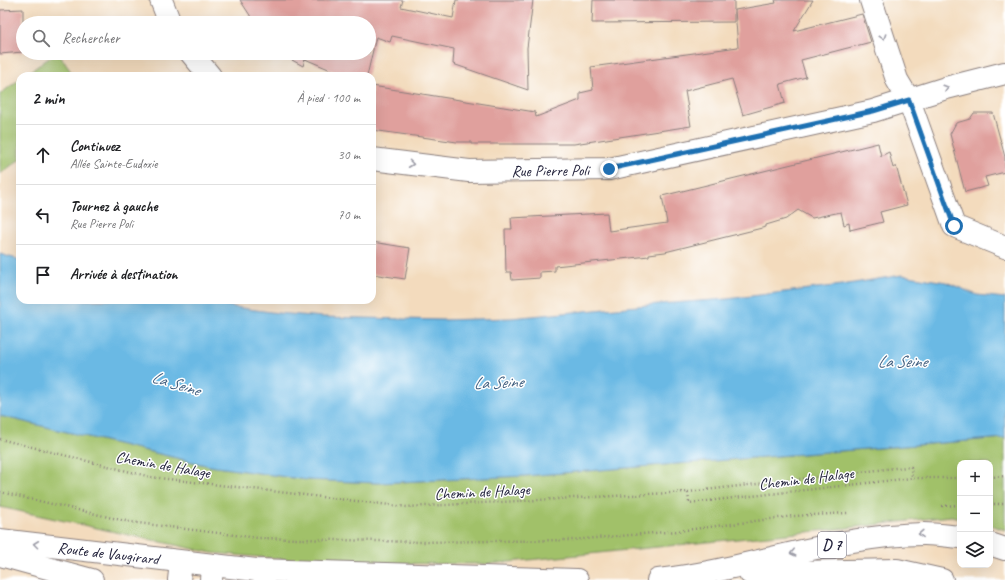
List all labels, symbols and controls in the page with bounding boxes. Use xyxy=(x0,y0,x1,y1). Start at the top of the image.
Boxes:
search box xyxy=(16,16,376,60)
icon: search xyxy=(30,27,52,49)
text: Rechercher xyxy=(62,29,120,48)
one-way arrow xyxy=(878,33,887,40)
one-way arrow xyxy=(942,84,949,93)
text: 2 min xyxy=(32,88,65,109)
text: À pied · 100 m xyxy=(297,90,360,106)
text: Continuez xyxy=(70,137,120,156)
icon: ahead xyxy=(32,144,54,166)
text: 30 m xyxy=(338,147,360,163)
text: Allée Sainte-Eudoxie xyxy=(70,156,158,172)
one-way arrow xyxy=(408,159,414,168)
street label: Rue Pierre Poli xyxy=(511,160,591,181)
route end xyxy=(600,160,618,178)
text: Tournez à gauche xyxy=(70,197,157,216)
icon: left xyxy=(32,204,54,226)
text: 70 m xyxy=(338,207,360,223)
text: Rue Pierre Poli xyxy=(70,216,133,232)
route start xyxy=(945,217,963,235)
icon: arrive xyxy=(32,264,54,286)
text: Arrivée à destination xyxy=(70,265,178,284)
water label: La Seine xyxy=(878,351,929,372)
water label: La Seine xyxy=(149,366,205,401)
water label: La Seine xyxy=(473,371,525,394)
street label: Chemin de Halage xyxy=(114,447,213,483)
map controls xyxy=(957,460,993,568)
button: + xyxy=(957,460,993,496)
street label: Chemin de Halage xyxy=(758,463,856,495)
street label: Chemin de Halage xyxy=(434,479,532,504)
button: − xyxy=(957,496,993,532)
one-way arrow xyxy=(918,530,924,538)
road number: D 7 xyxy=(818,532,846,558)
button: layers xyxy=(957,532,993,568)
street label: Route de Vaugirard xyxy=(56,538,163,570)
one-way arrow xyxy=(33,540,39,549)
one-way arrow xyxy=(790,549,796,557)

